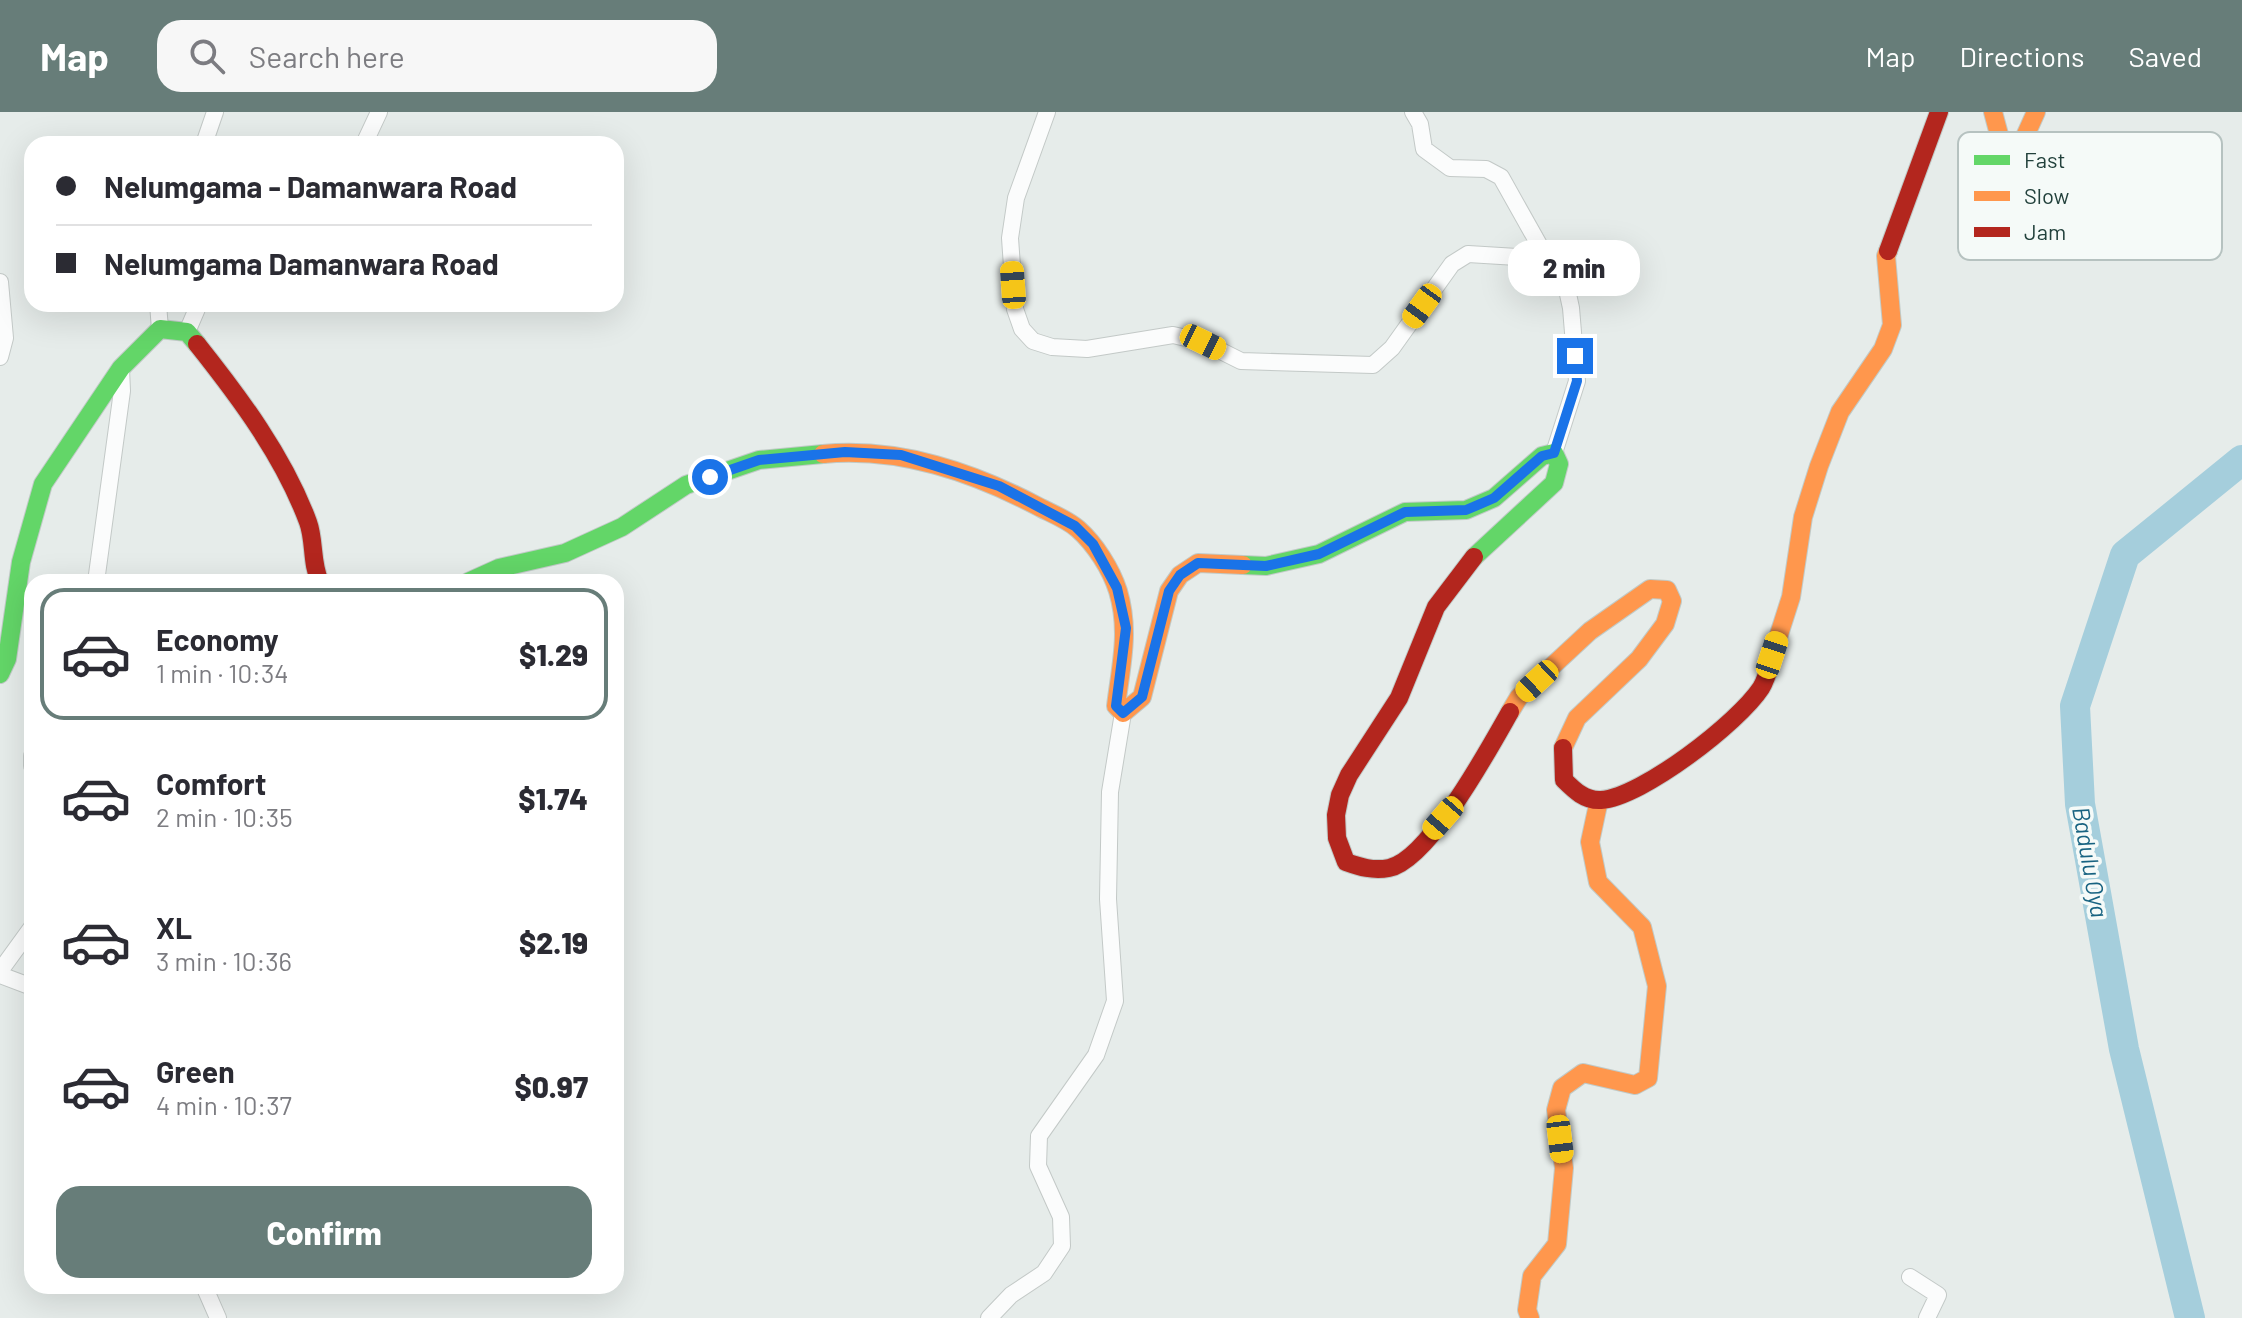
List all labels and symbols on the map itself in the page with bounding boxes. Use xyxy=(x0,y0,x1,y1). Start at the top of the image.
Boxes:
legend xyxy=(1958,132,2222,260)
text: Fast xyxy=(2024,146,2066,172)
text: Slow xyxy=(2024,182,2069,208)
text: Jam xyxy=(2024,218,2066,244)
callout: 2 min xyxy=(1509,240,1641,296)
car xyxy=(999,260,1027,310)
car xyxy=(1398,280,1446,332)
car xyxy=(1176,321,1230,363)
route end xyxy=(1557,338,1593,374)
route start xyxy=(692,459,728,495)
car xyxy=(1753,628,1791,682)
car xyxy=(1511,656,1563,706)
car xyxy=(1418,792,1468,844)
water label: Badulu Oya xyxy=(2067,804,2115,920)
car xyxy=(1545,1114,1575,1164)

